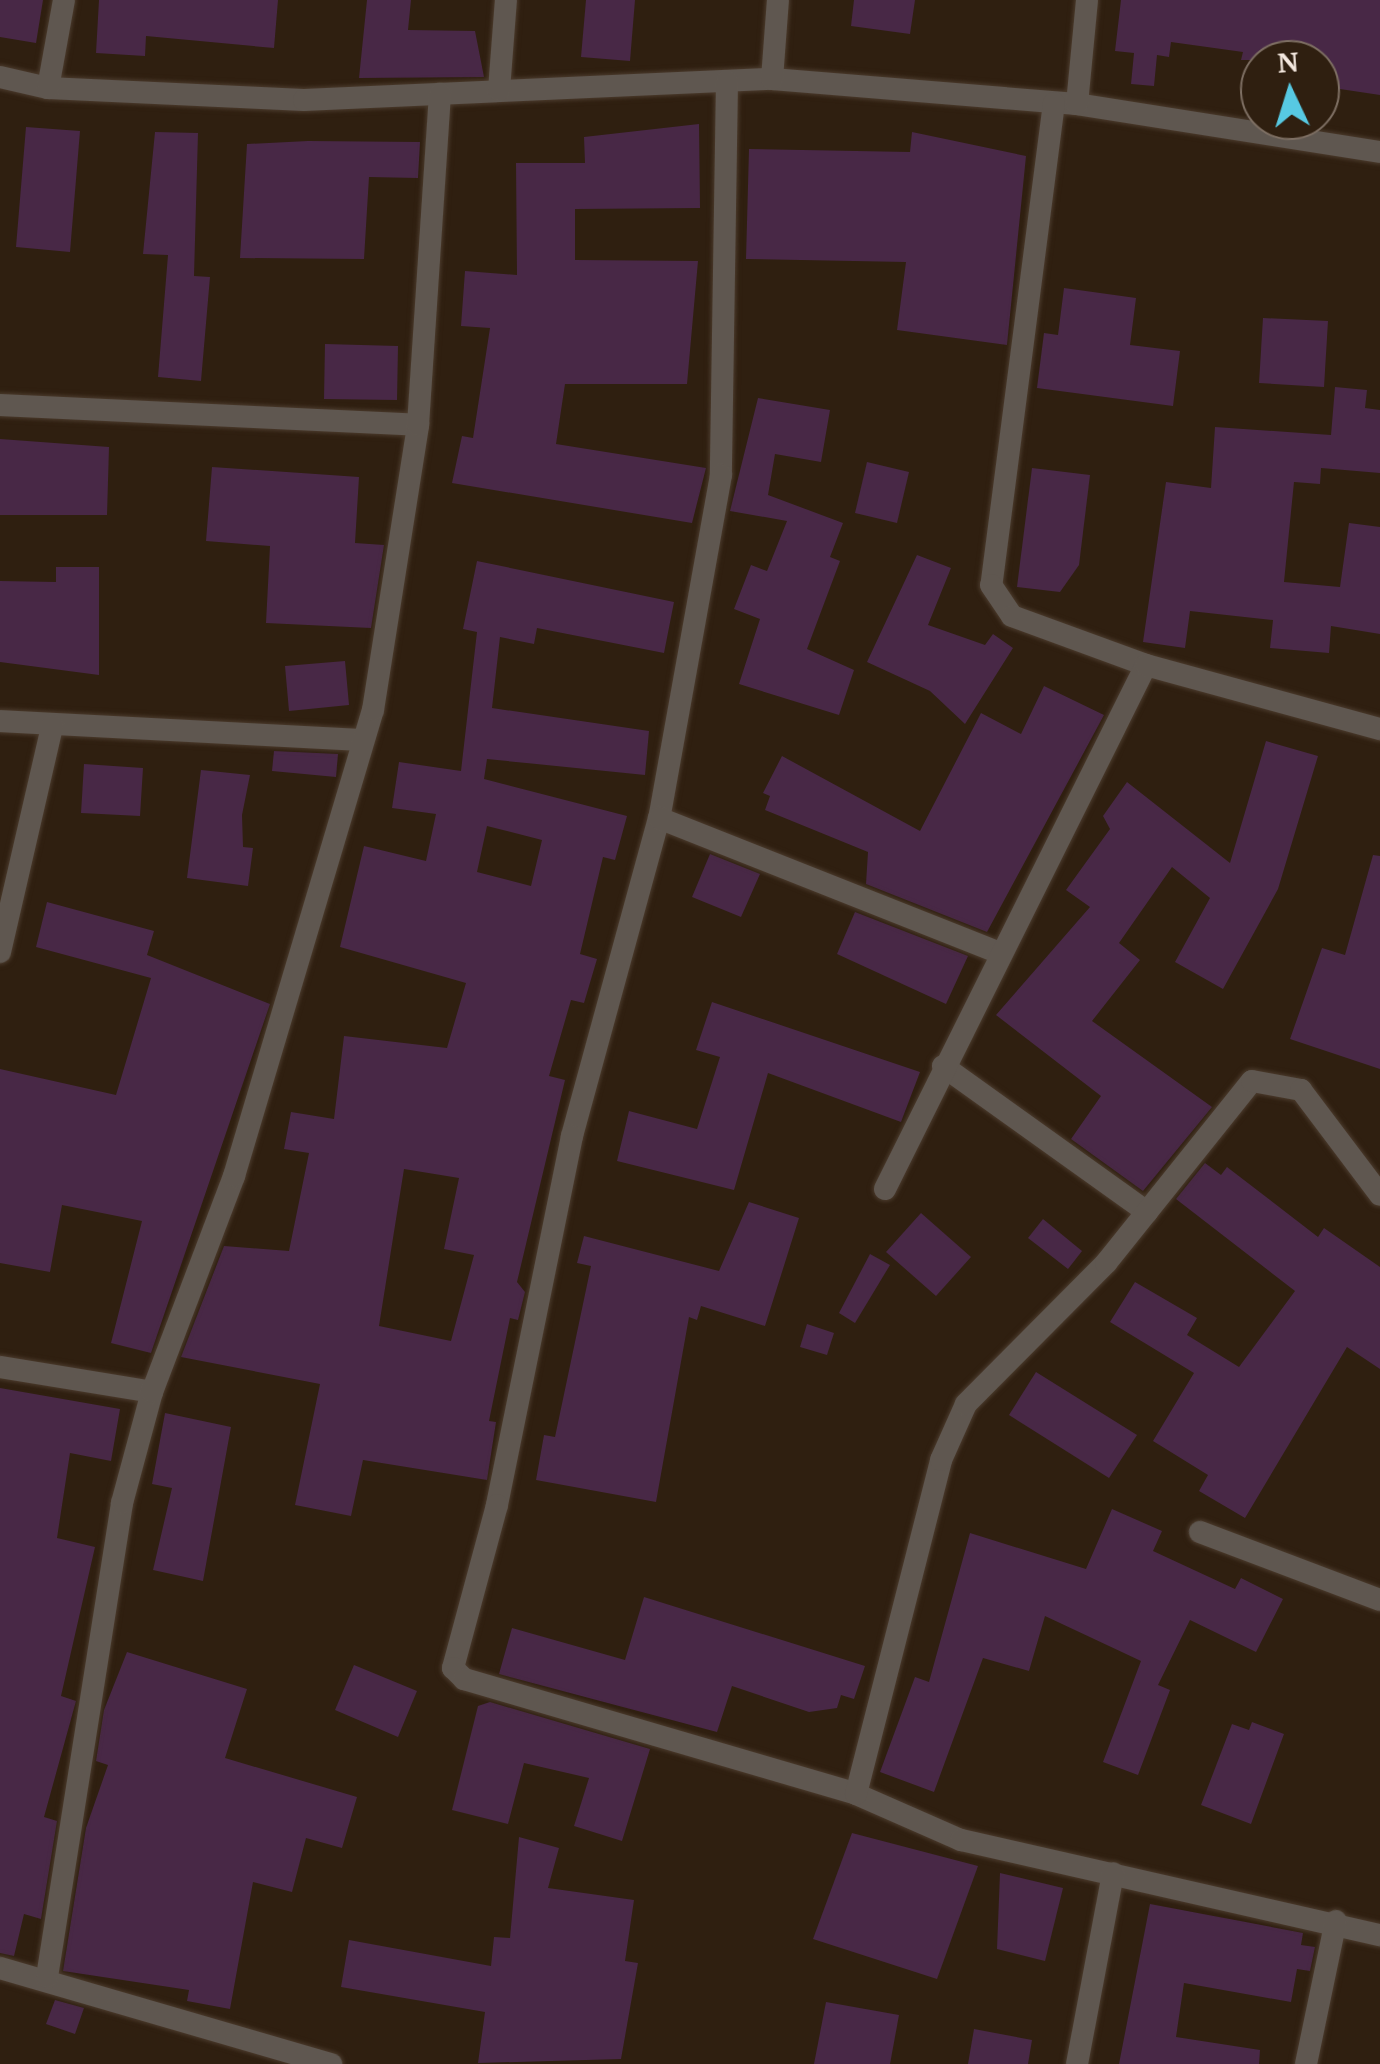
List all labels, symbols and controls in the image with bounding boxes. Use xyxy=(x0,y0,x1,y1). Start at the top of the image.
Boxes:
north arrow xyxy=(1240,40,1340,140)
text: N xyxy=(1276,42,1300,81)

